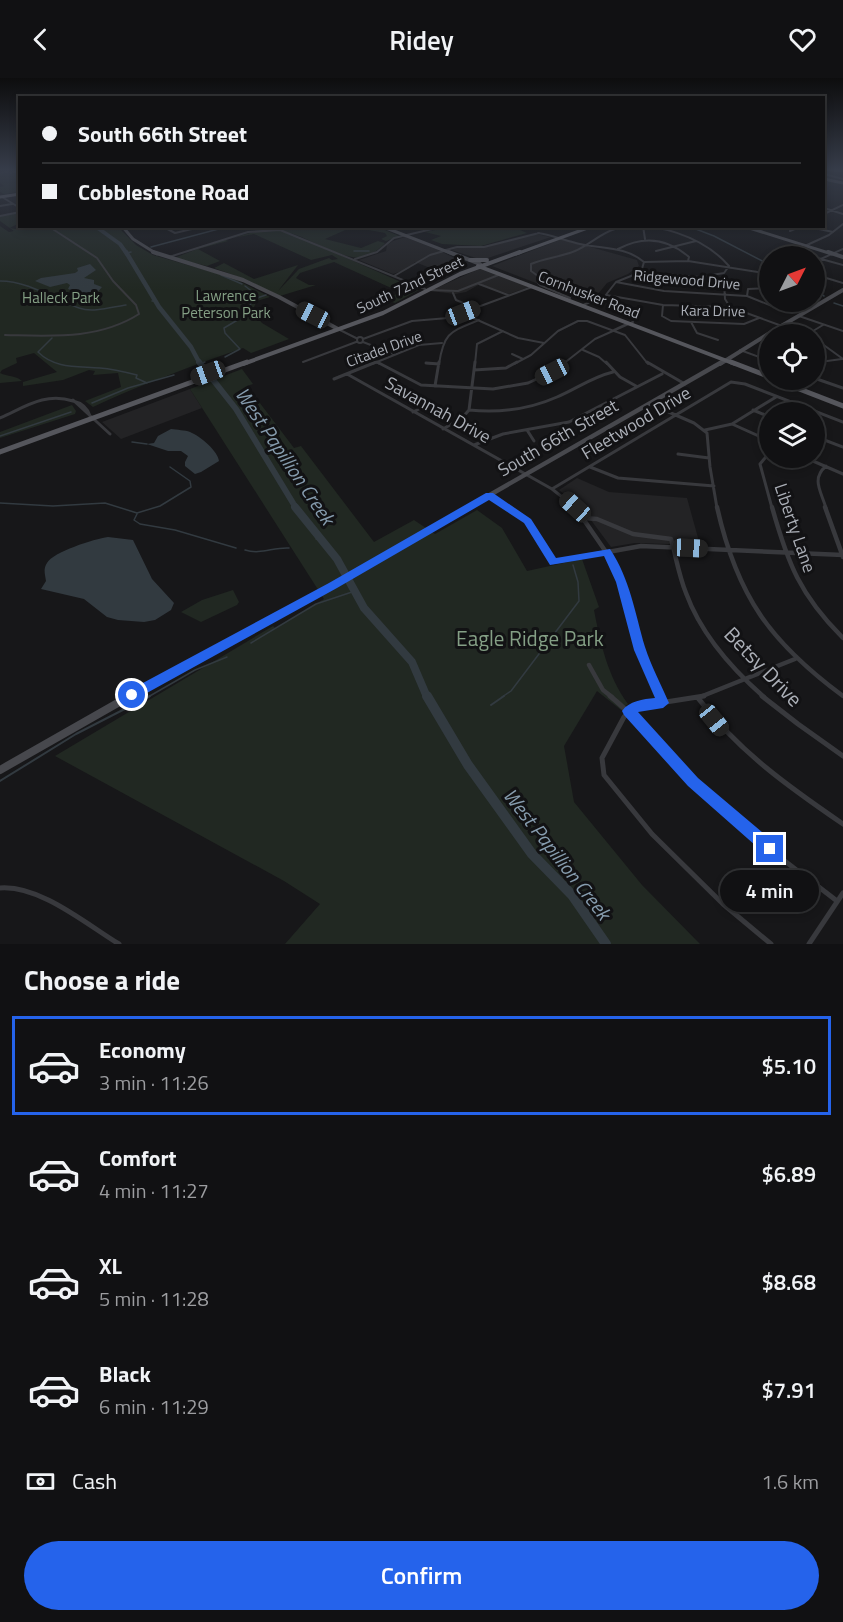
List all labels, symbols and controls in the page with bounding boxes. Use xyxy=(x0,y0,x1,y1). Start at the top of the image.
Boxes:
text: Ridey xyxy=(389,19,454,60)
icon: back xyxy=(24,23,57,56)
icon: heart xyxy=(786,23,819,56)
text: South 66th Street xyxy=(78,117,247,151)
text: Cobblestone Road xyxy=(78,175,249,209)
north arrow xyxy=(759,246,825,312)
map controls xyxy=(759,246,825,468)
street label: South 72nd Street xyxy=(353,249,468,319)
street label: Ridgewood Drive xyxy=(633,263,741,296)
street label: Cornhusker Road xyxy=(535,264,644,325)
park label: Lawrence Peterson Park xyxy=(181,284,271,324)
park label: Halleck Park xyxy=(22,286,100,309)
car xyxy=(443,298,483,328)
street label: Kara Drive xyxy=(680,298,746,323)
car xyxy=(293,299,333,331)
street label: Citadel Drive xyxy=(343,324,425,373)
button: locate xyxy=(759,324,825,390)
car xyxy=(532,356,572,388)
car xyxy=(188,358,228,388)
street label: Savannah Drive xyxy=(380,369,496,450)
street label: Fleetwood Drive xyxy=(576,379,696,466)
water label: West Papillion Creek xyxy=(228,381,344,533)
street label: South 66th Street xyxy=(492,392,624,483)
button: layers xyxy=(759,402,825,468)
street label: Liberty Lane xyxy=(768,480,823,576)
car xyxy=(556,488,594,526)
car xyxy=(672,538,708,558)
street label: Betsy Drive xyxy=(717,619,810,714)
park label: Eagle Ridge Park xyxy=(456,622,604,654)
route start xyxy=(118,681,145,708)
car xyxy=(696,700,732,740)
water label: West Papillion Creek xyxy=(496,781,620,928)
route end xyxy=(756,835,783,862)
callout: 4 min xyxy=(720,870,820,912)
text: 4 min xyxy=(745,875,794,906)
text: Choose a ride xyxy=(24,959,180,1000)
text: Economy xyxy=(99,1033,186,1067)
icon: car xyxy=(27,1039,81,1093)
text: $5.10 xyxy=(761,1049,816,1083)
text: 3 min · 11:26 xyxy=(99,1067,209,1098)
text: Comfort xyxy=(99,1141,177,1175)
icon: car xyxy=(27,1147,81,1201)
text: $6.89 xyxy=(761,1157,816,1191)
text: 4 min · 11:27 xyxy=(99,1175,209,1206)
text: XL xyxy=(99,1249,122,1283)
icon: car xyxy=(27,1255,81,1309)
text: $8.68 xyxy=(761,1265,816,1299)
text: 5 min · 11:28 xyxy=(99,1283,209,1314)
text: Black xyxy=(99,1357,151,1391)
icon: car xyxy=(27,1363,81,1417)
text: $7.91 xyxy=(761,1373,816,1407)
text: 6 min · 11:29 xyxy=(99,1391,209,1422)
text: Cash xyxy=(72,1464,117,1498)
icon: cash xyxy=(24,1465,57,1498)
text: 1.6 km xyxy=(762,1466,819,1497)
button: Confirm xyxy=(24,1541,819,1610)

